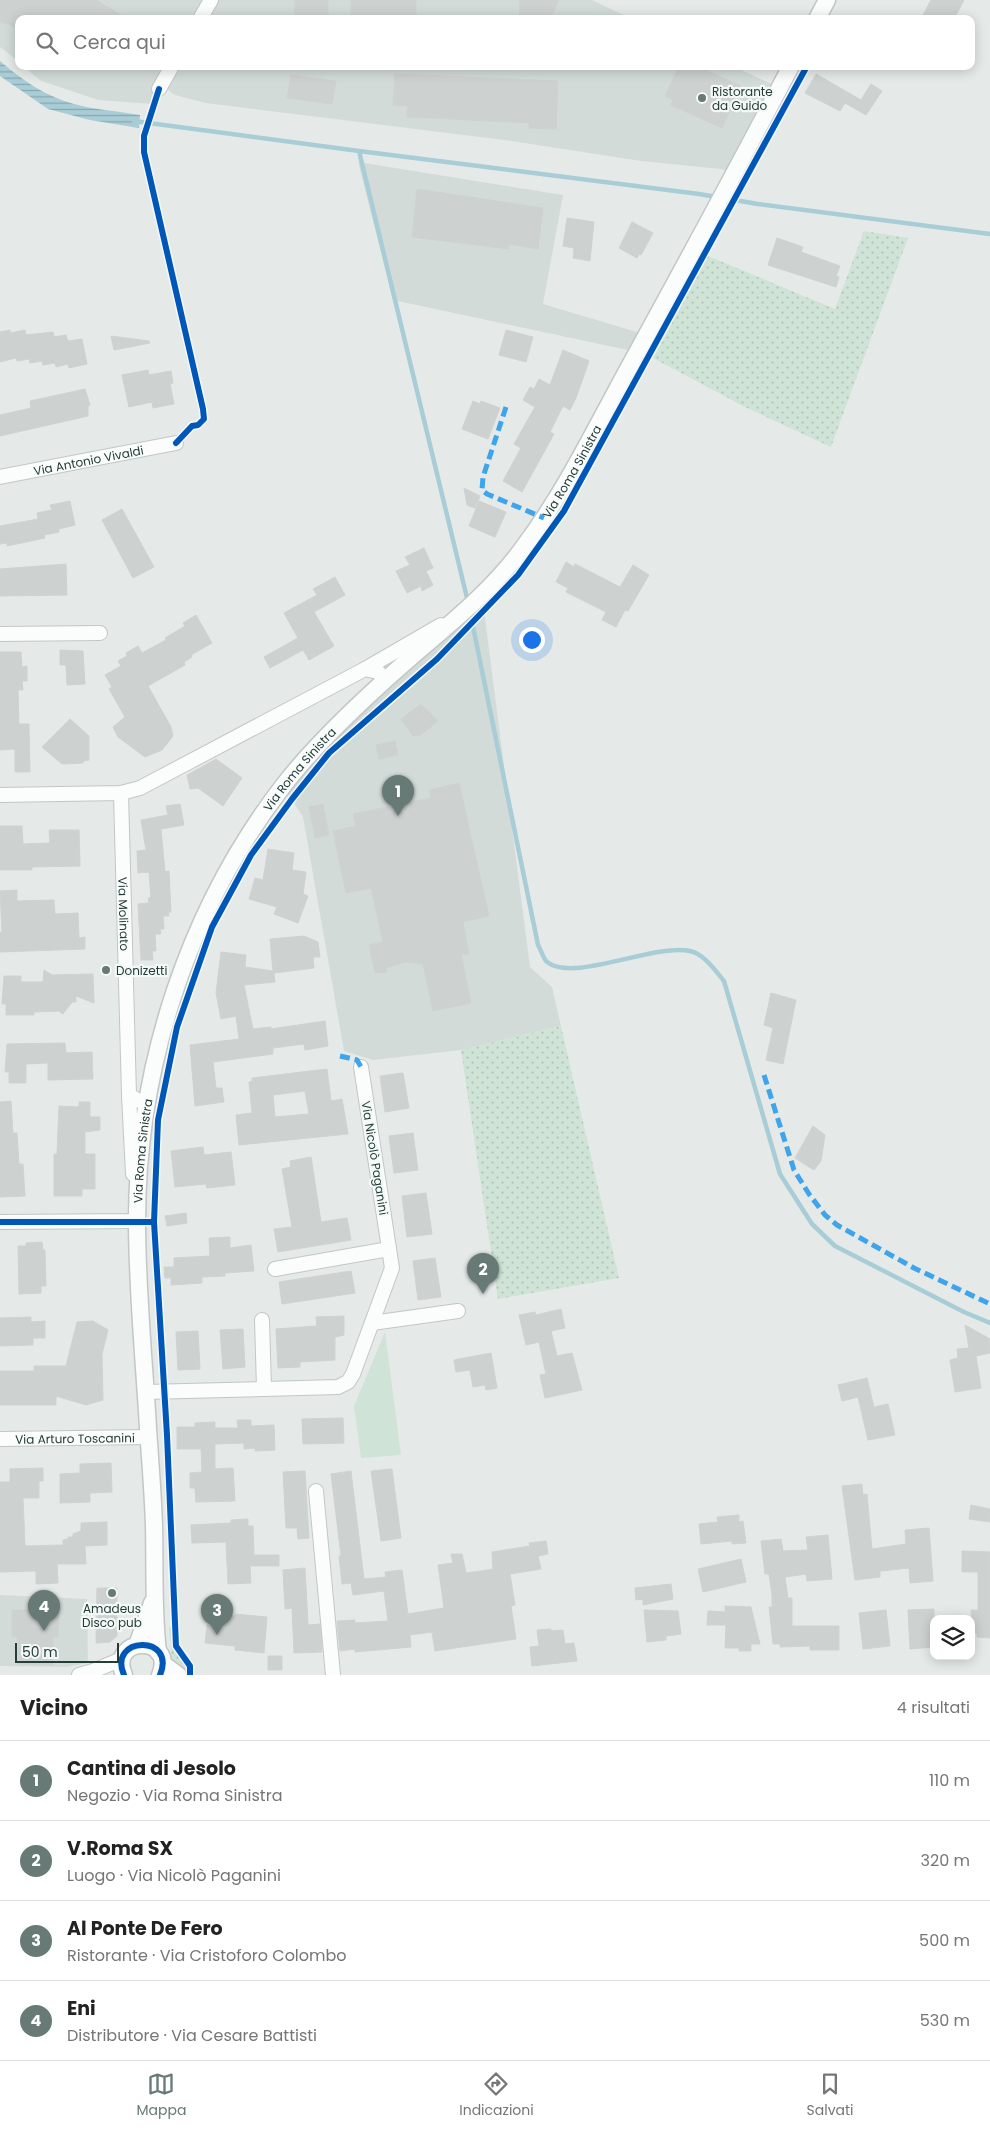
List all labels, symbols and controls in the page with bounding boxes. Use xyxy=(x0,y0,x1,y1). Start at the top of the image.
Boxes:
search box xyxy=(15,15,975,70)
icon: search xyxy=(33,29,61,57)
text: Cerca qui xyxy=(73,29,166,56)
place label: Ristorante da Guido xyxy=(712,83,773,114)
marker: Ristorante da Guido xyxy=(696,92,708,104)
street label: Via Roma Sinistra xyxy=(538,422,605,521)
street label: Via Antonio Vivaldi xyxy=(32,441,145,479)
your location xyxy=(519,627,545,653)
street label: Via Roma Sinistra xyxy=(259,723,339,814)
pin: 1 xyxy=(382,775,414,816)
street label: Via Molinato xyxy=(115,877,134,952)
place label: Donizetti xyxy=(116,962,167,979)
marker: Donizetti xyxy=(100,964,112,976)
street label: Via Roma Sinistra xyxy=(129,1097,156,1203)
street label: Via Nicolò Paganini xyxy=(358,1100,392,1216)
pin: 2 xyxy=(467,1253,499,1294)
street label: Via Arturo Toscanini xyxy=(15,1429,135,1447)
marker: Amadeus Disco pub xyxy=(106,1587,118,1599)
pin: 4 xyxy=(28,1590,60,1631)
pin: 3 xyxy=(201,1594,233,1635)
place label: Amadeus Disco pub xyxy=(82,1600,142,1631)
map controls xyxy=(930,1615,975,1660)
button: layers xyxy=(930,1615,975,1660)
scale bar xyxy=(15,1640,119,1663)
text: 50 m xyxy=(22,1642,58,1662)
text: Vicino xyxy=(20,1693,88,1722)
text: 4 risultati xyxy=(897,1696,970,1719)
text: Cantina di Jesolo xyxy=(67,1755,236,1782)
text: 1 xyxy=(33,1769,39,1792)
text: 110 m xyxy=(929,1769,970,1792)
text: Negozio · Via Roma Sinistra xyxy=(67,1784,282,1807)
text: V.Roma SX xyxy=(67,1835,173,1862)
text: 2 xyxy=(31,1849,41,1872)
text: 320 m xyxy=(921,1849,970,1872)
text: Luogo · Via Nicolò Paganini xyxy=(67,1864,281,1887)
text: Al Ponte De Fero xyxy=(67,1915,223,1942)
text: 3 xyxy=(31,1929,41,1952)
text: 500 m xyxy=(919,1929,970,1952)
text: Ristorante · Via Cristoforo Colombo xyxy=(67,1944,347,1967)
text: Eni xyxy=(67,1995,96,2022)
text: 4 xyxy=(31,2009,41,2032)
text: 530 m xyxy=(920,2009,970,2032)
text: Distributore · Via Cesare Battisti xyxy=(67,2024,317,2047)
tab: Mappa xyxy=(136,2070,186,2121)
tab: Indicazioni xyxy=(459,2070,534,2121)
tab: Salvati xyxy=(807,2070,854,2121)

